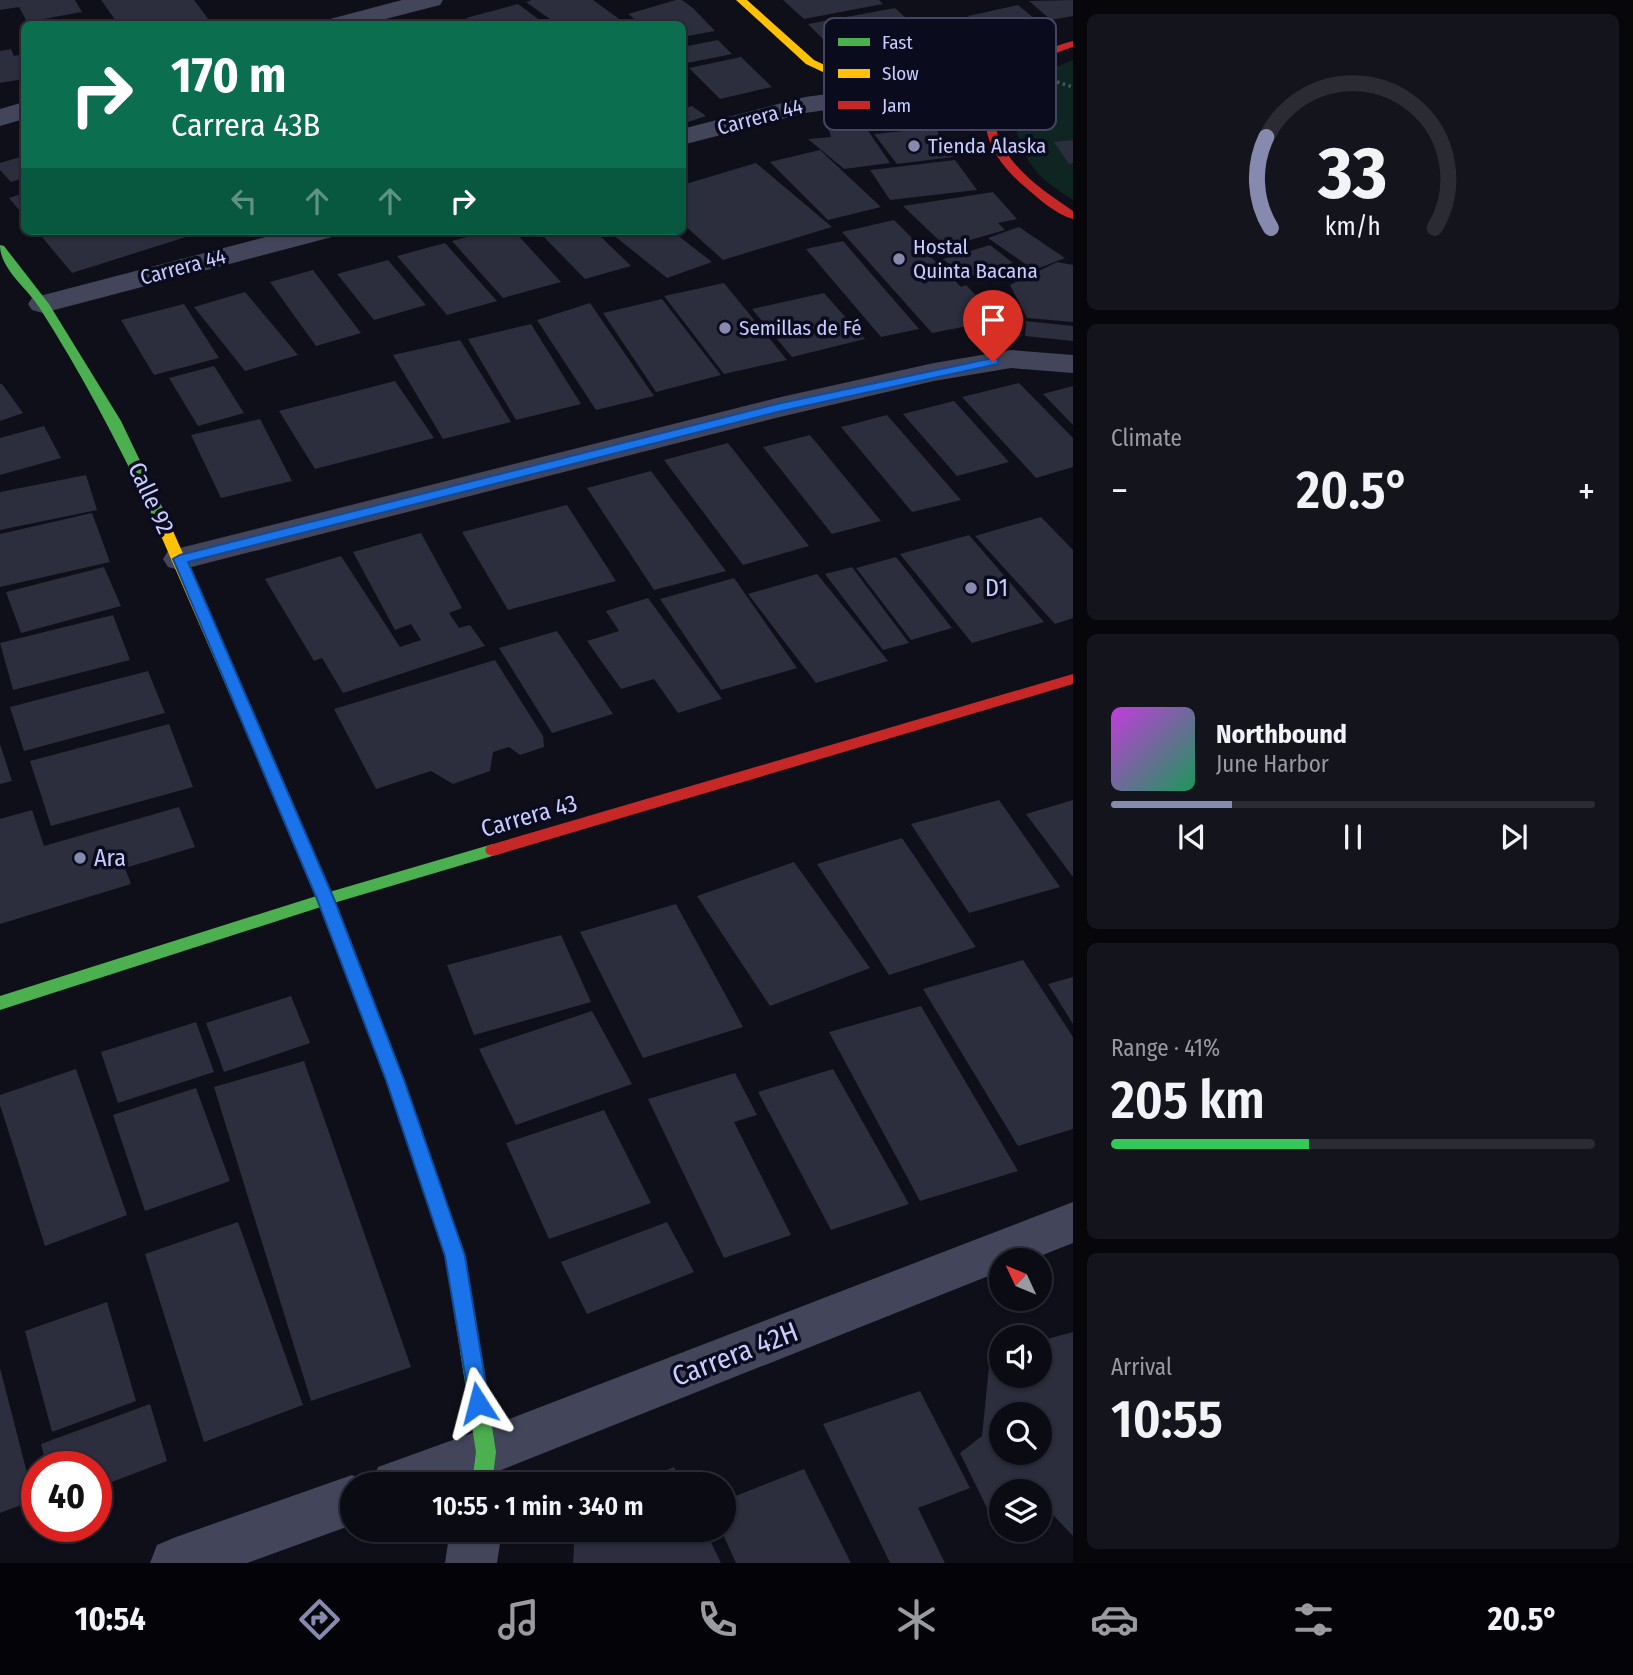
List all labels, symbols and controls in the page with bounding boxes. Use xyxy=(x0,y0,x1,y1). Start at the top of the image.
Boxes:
legend xyxy=(824,18,1056,130)
text: Fast xyxy=(882,31,913,54)
text: 170 m xyxy=(171,46,287,105)
icon: right xyxy=(56,49,147,140)
text: Slow xyxy=(882,62,919,85)
street label: Carrera 44 xyxy=(714,93,806,141)
text: Jam xyxy=(882,94,911,117)
text: Carrera 43B xyxy=(171,106,320,144)
text: 33 xyxy=(1318,130,1387,217)
place label: Tienda Alaska xyxy=(928,133,1046,159)
marker: Tienda Alaska xyxy=(906,138,922,154)
icon: left xyxy=(225,182,263,220)
icon: ahead xyxy=(298,182,336,220)
icon: ahead xyxy=(371,182,409,220)
icon: right xyxy=(444,182,482,220)
text: km/h xyxy=(1325,212,1381,242)
place label: Hostal Quinta Bacana xyxy=(913,234,1038,284)
street label: Carrera 44 xyxy=(137,243,229,291)
marker: Hostal Quinta Bacana xyxy=(891,251,907,267)
pin xyxy=(963,290,1023,362)
icon: arrive xyxy=(974,301,1012,339)
place label: Semillas de Fé xyxy=(739,315,862,341)
marker: Semillas de Fé xyxy=(717,320,733,336)
text: Climate xyxy=(1111,424,1182,452)
street label: Calle 92 xyxy=(122,458,180,538)
text: 20.5° xyxy=(1296,459,1410,522)
text: − xyxy=(1111,468,1128,514)
text: + xyxy=(1578,468,1595,514)
place label: D1 xyxy=(985,574,1008,602)
marker: D1 xyxy=(963,580,979,596)
text: Northbound xyxy=(1216,719,1347,750)
text: June Harbor xyxy=(1216,750,1329,778)
street label: Carrera 43 xyxy=(478,789,580,843)
icon: previous xyxy=(1173,818,1211,856)
icon: pause xyxy=(1334,818,1372,856)
icon: next xyxy=(1495,818,1533,856)
place label: Ara xyxy=(94,844,126,872)
marker: Ara xyxy=(72,850,88,866)
text: Range · 41% xyxy=(1111,1034,1220,1062)
text: 205 km xyxy=(1111,1069,1265,1132)
north arrow xyxy=(989,1248,1052,1311)
map controls xyxy=(989,1248,1052,1542)
street label: Carrera 42H xyxy=(667,1315,803,1393)
button: sound xyxy=(989,1325,1052,1388)
text: Arrival xyxy=(1111,1353,1172,1381)
position arrow xyxy=(441,1366,515,1440)
text: 10:55 xyxy=(1111,1388,1223,1451)
button: search xyxy=(989,1402,1052,1465)
speed limit sign: 40 xyxy=(21,1451,112,1542)
button: layers xyxy=(989,1479,1052,1542)
text: 10:55 · 1 min · 340 m xyxy=(432,1491,644,1522)
icon: directions xyxy=(295,1595,344,1644)
icon: music xyxy=(494,1595,543,1644)
icon: phone xyxy=(693,1595,742,1644)
icon: climate xyxy=(892,1595,941,1644)
icon: car xyxy=(1090,1595,1139,1644)
icon: filters xyxy=(1289,1595,1338,1644)
text: 10:54 xyxy=(75,1600,146,1638)
text: 20.5° xyxy=(1488,1600,1558,1638)

